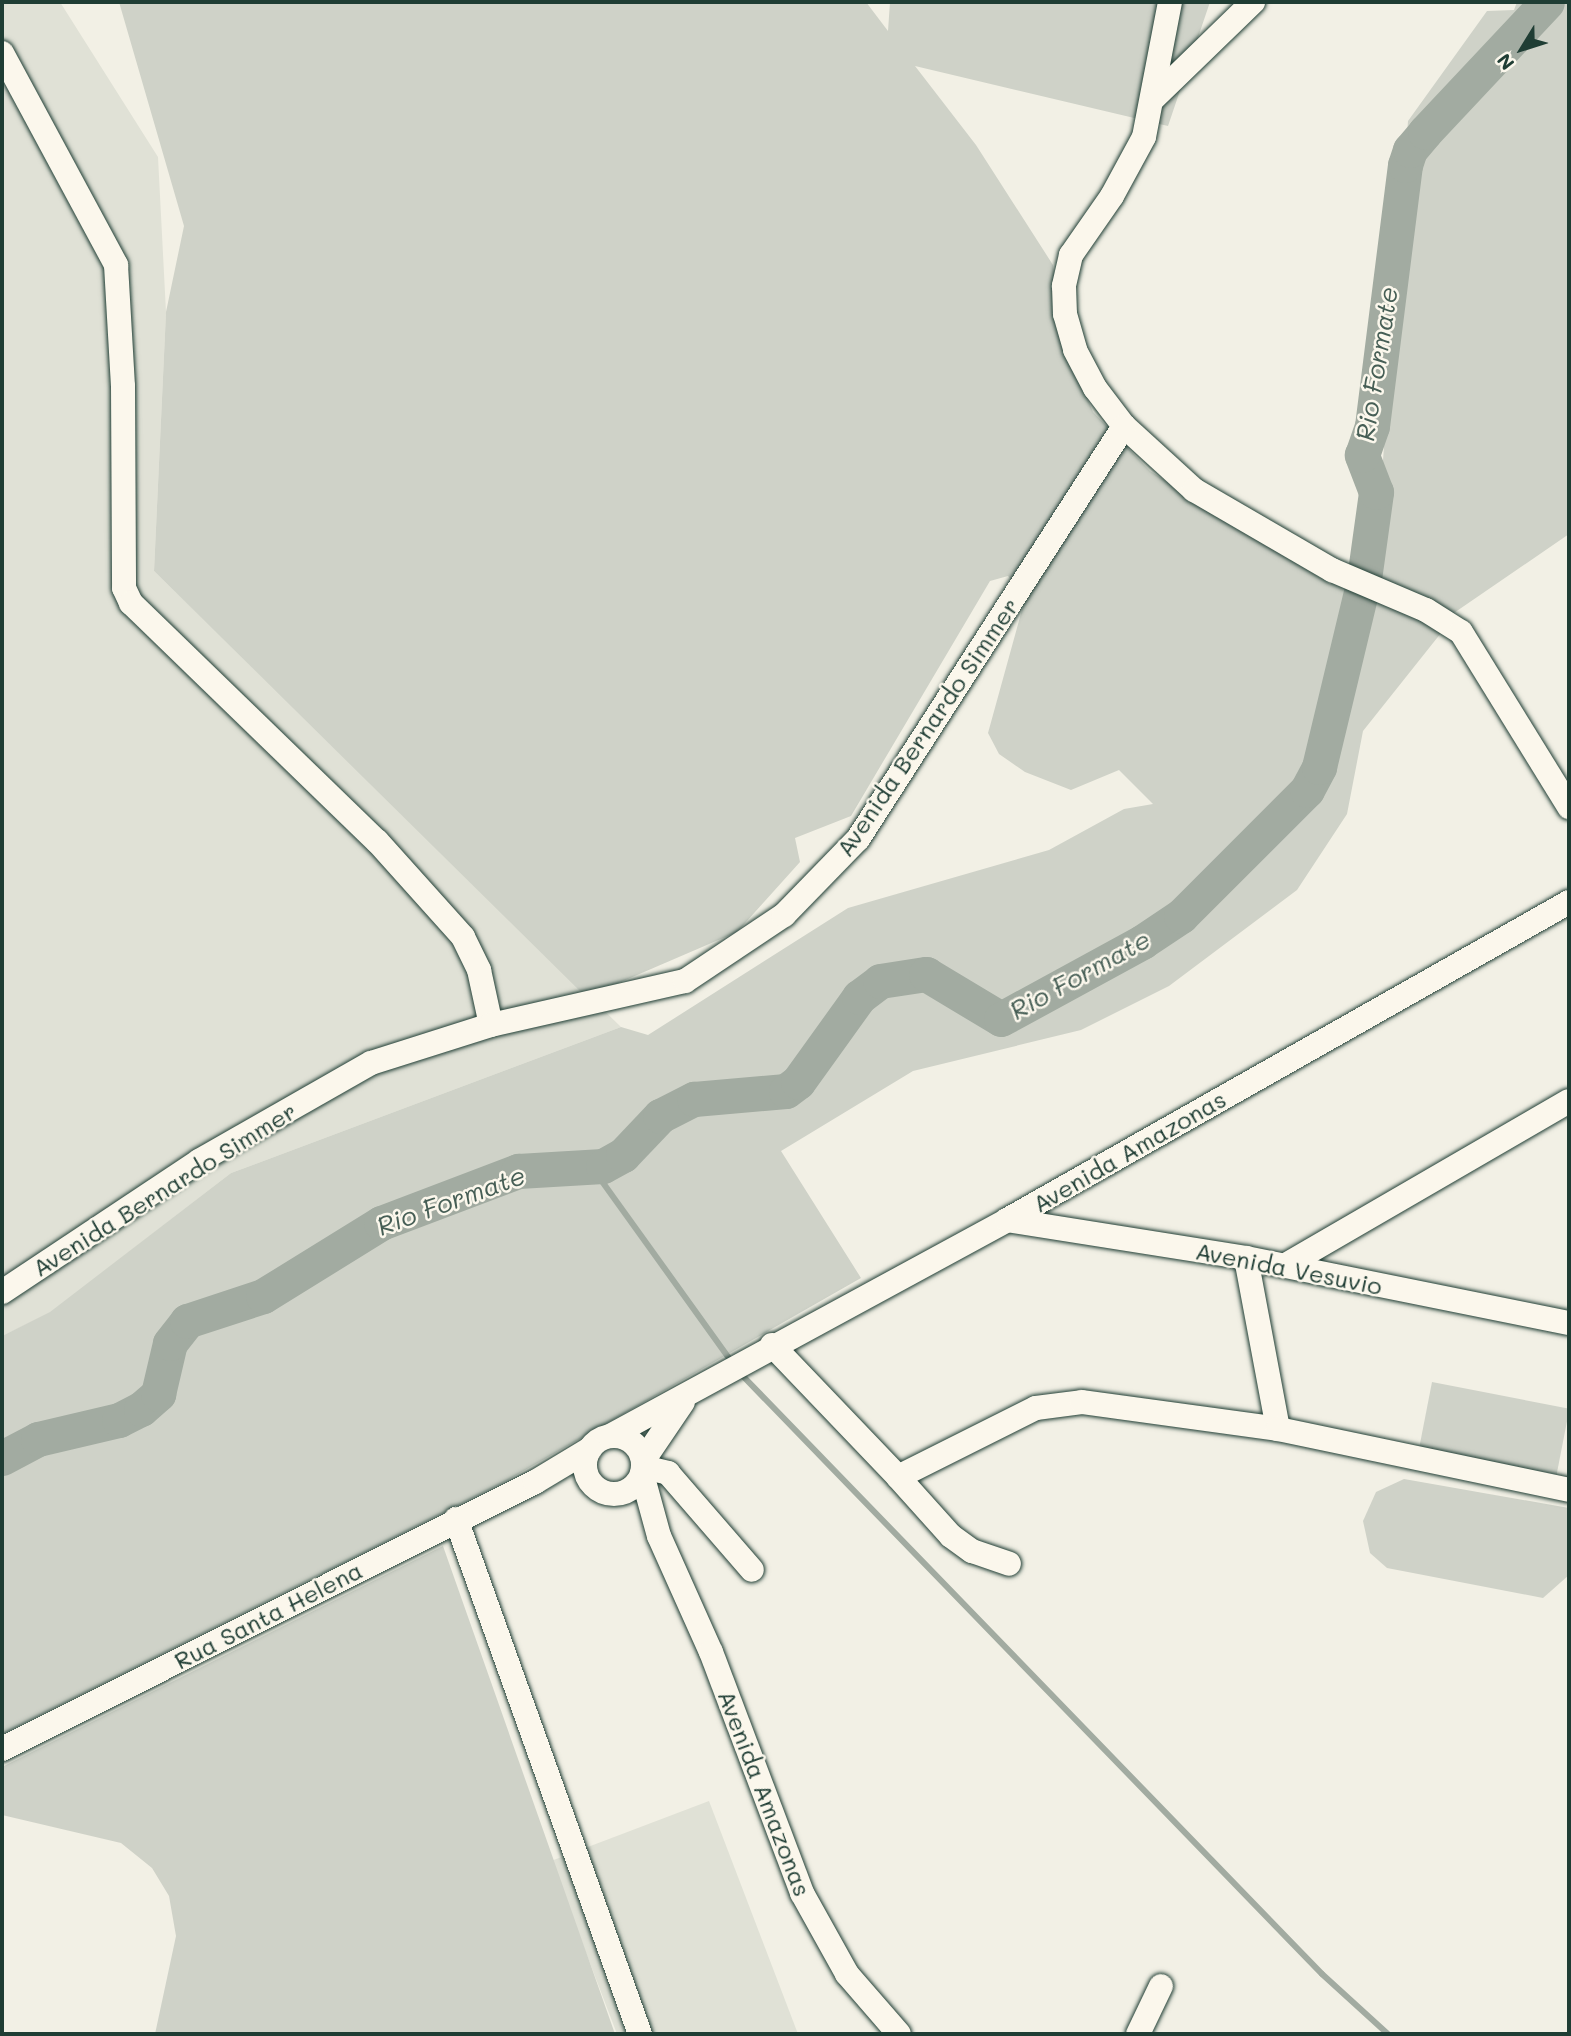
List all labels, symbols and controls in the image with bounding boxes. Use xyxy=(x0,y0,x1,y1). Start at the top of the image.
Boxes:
north arrow xyxy=(1487,14,1557,84)
text: N xyxy=(1491,49,1519,76)
water label: Rio Formate xyxy=(1349,285,1405,443)
street label: Avenida Bernardo Simmer xyxy=(830,592,1024,862)
water label: Rio Formate xyxy=(1004,924,1156,1026)
street label: Avenida Amazonas xyxy=(1027,1084,1231,1218)
street label: Avenida Bernardo Simmer xyxy=(27,1096,301,1282)
water label: Rio Formate xyxy=(372,1160,530,1242)
street label: Avenida Vesuvio xyxy=(1193,1236,1385,1300)
street label: Rua Santa Helena xyxy=(169,1555,367,1675)
street label: Avenida Amazonas xyxy=(712,1686,818,1900)

